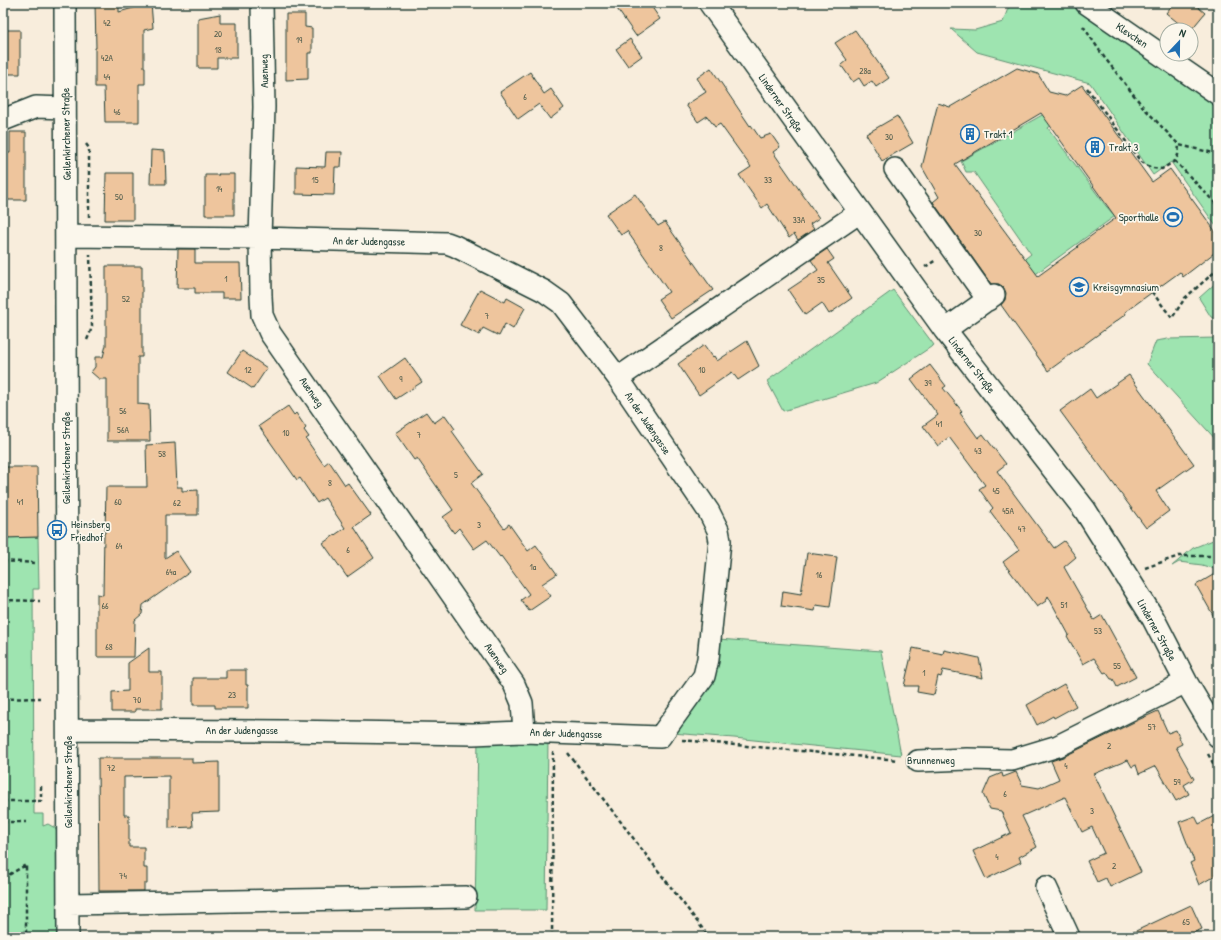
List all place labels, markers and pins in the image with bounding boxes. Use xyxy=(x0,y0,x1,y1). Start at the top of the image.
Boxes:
building icon: Trakt 1 xyxy=(959,123,981,145)
place label: Trakt 1 xyxy=(984,127,1013,141)
building icon: Trakt 3 xyxy=(1084,136,1106,158)
place label: Trakt 3 xyxy=(1109,140,1139,154)
sports icon: Sporthalle xyxy=(1162,206,1184,228)
place label: Sporthalle xyxy=(1119,210,1160,224)
school or university icon: Kreisgymnasium xyxy=(1068,276,1090,298)
place label: Kreisgymnasium xyxy=(1093,280,1159,294)
place label: Heinsberg Friedhof xyxy=(70,517,110,544)
bus stop icon: Heinsberg Friedhof xyxy=(46,519,68,541)

